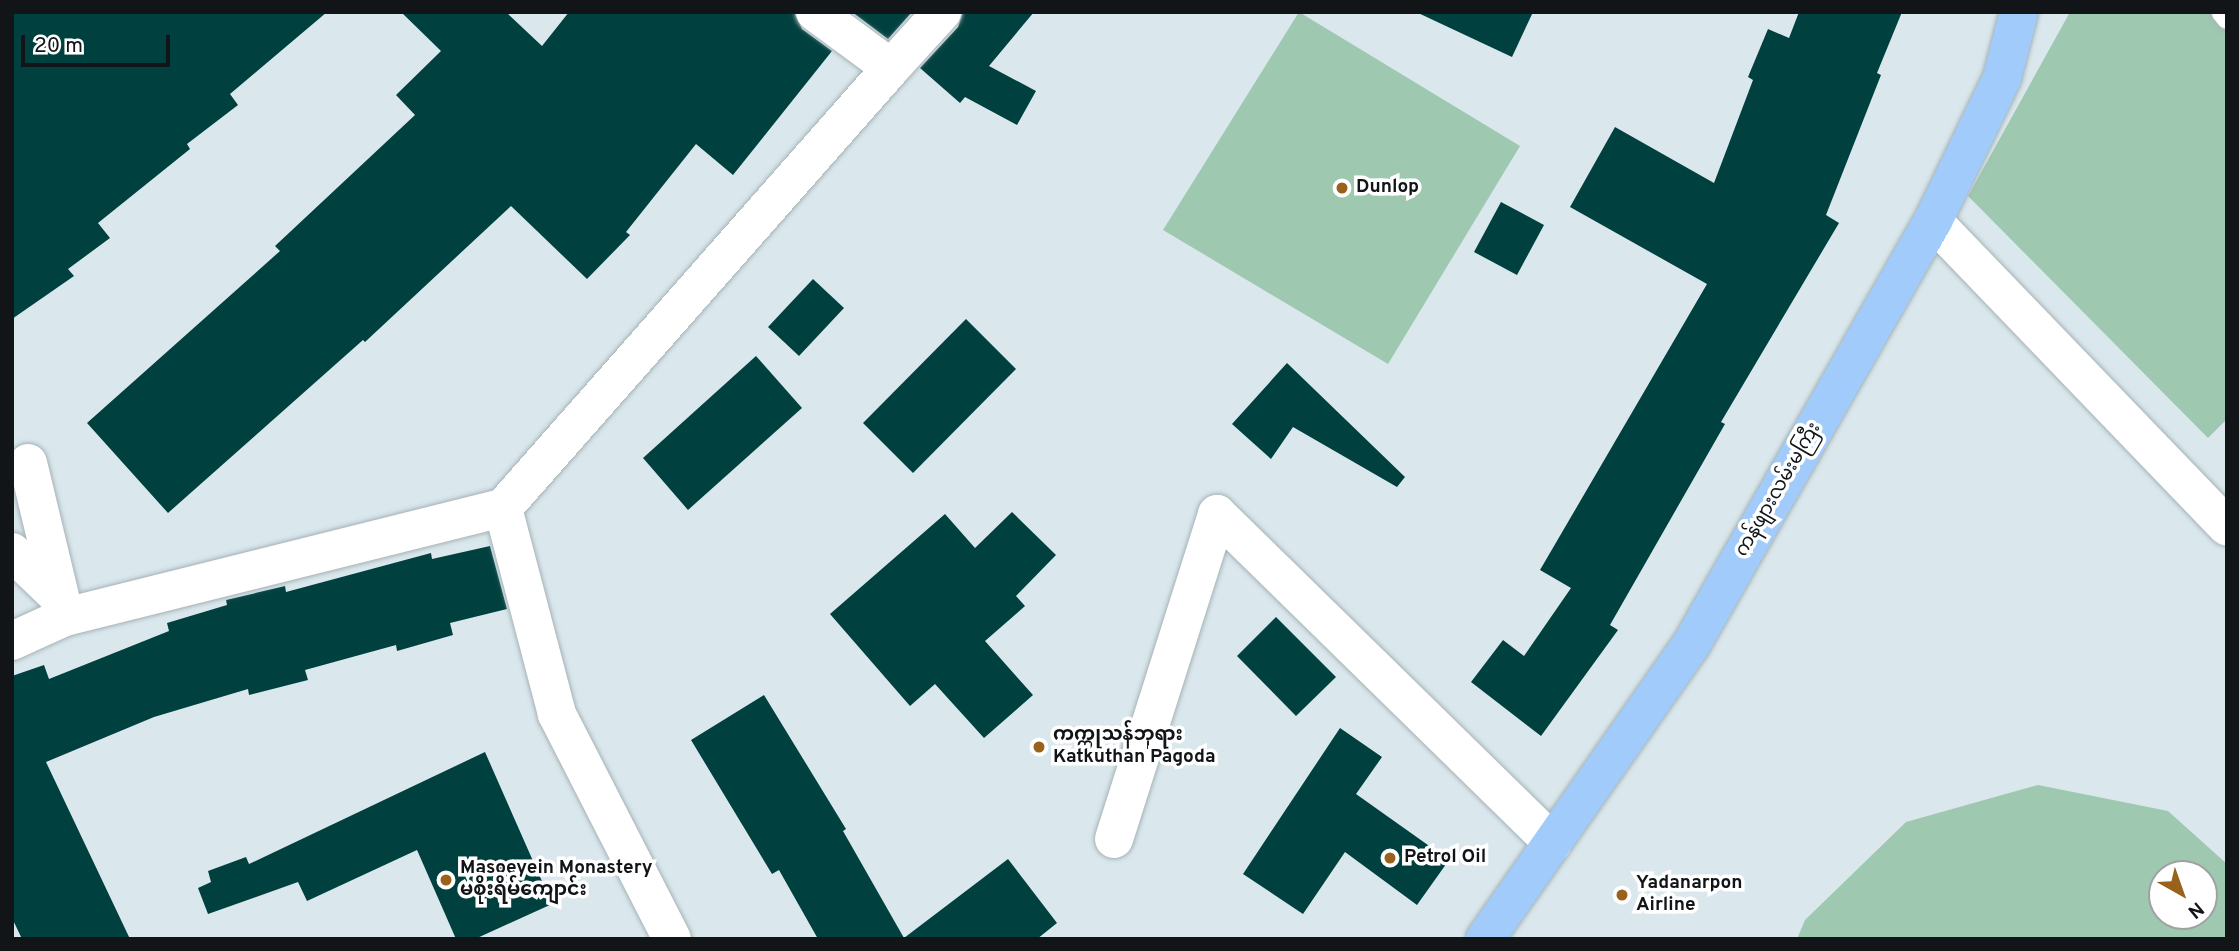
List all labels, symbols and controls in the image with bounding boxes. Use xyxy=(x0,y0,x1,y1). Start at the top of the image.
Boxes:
scale bar xyxy=(24,21,173,65)
text: 20 m xyxy=(34,33,83,60)
place label: Dunlop xyxy=(1356,177,1419,199)
marker: Dunlop xyxy=(1334,180,1350,196)
street label: ကန်ဖျားလမ်းမကြီး xyxy=(1731,419,1827,561)
place label: ကက္ကုသန်ဘုရား Katkuthan Pagoda xyxy=(1053,725,1216,769)
marker: ကက္ကုသန်ဘုရား Katkuthan Pagoda xyxy=(1031,739,1047,755)
place label: Petrol Oil xyxy=(1404,847,1486,869)
marker: Petrol Oil xyxy=(1382,850,1398,866)
place label: Masoeyein Monastery မစိုးရိမ်ကျောင်း xyxy=(460,858,653,902)
north arrow xyxy=(2148,860,2218,930)
marker: Masoeyein Monastery မစိုးရိမ်ကျောင်း xyxy=(438,872,454,888)
place label: Yadanarpon Airline xyxy=(1636,873,1742,917)
marker: Yadanarpon Airline xyxy=(1614,887,1630,903)
text: N xyxy=(2182,896,2208,923)

